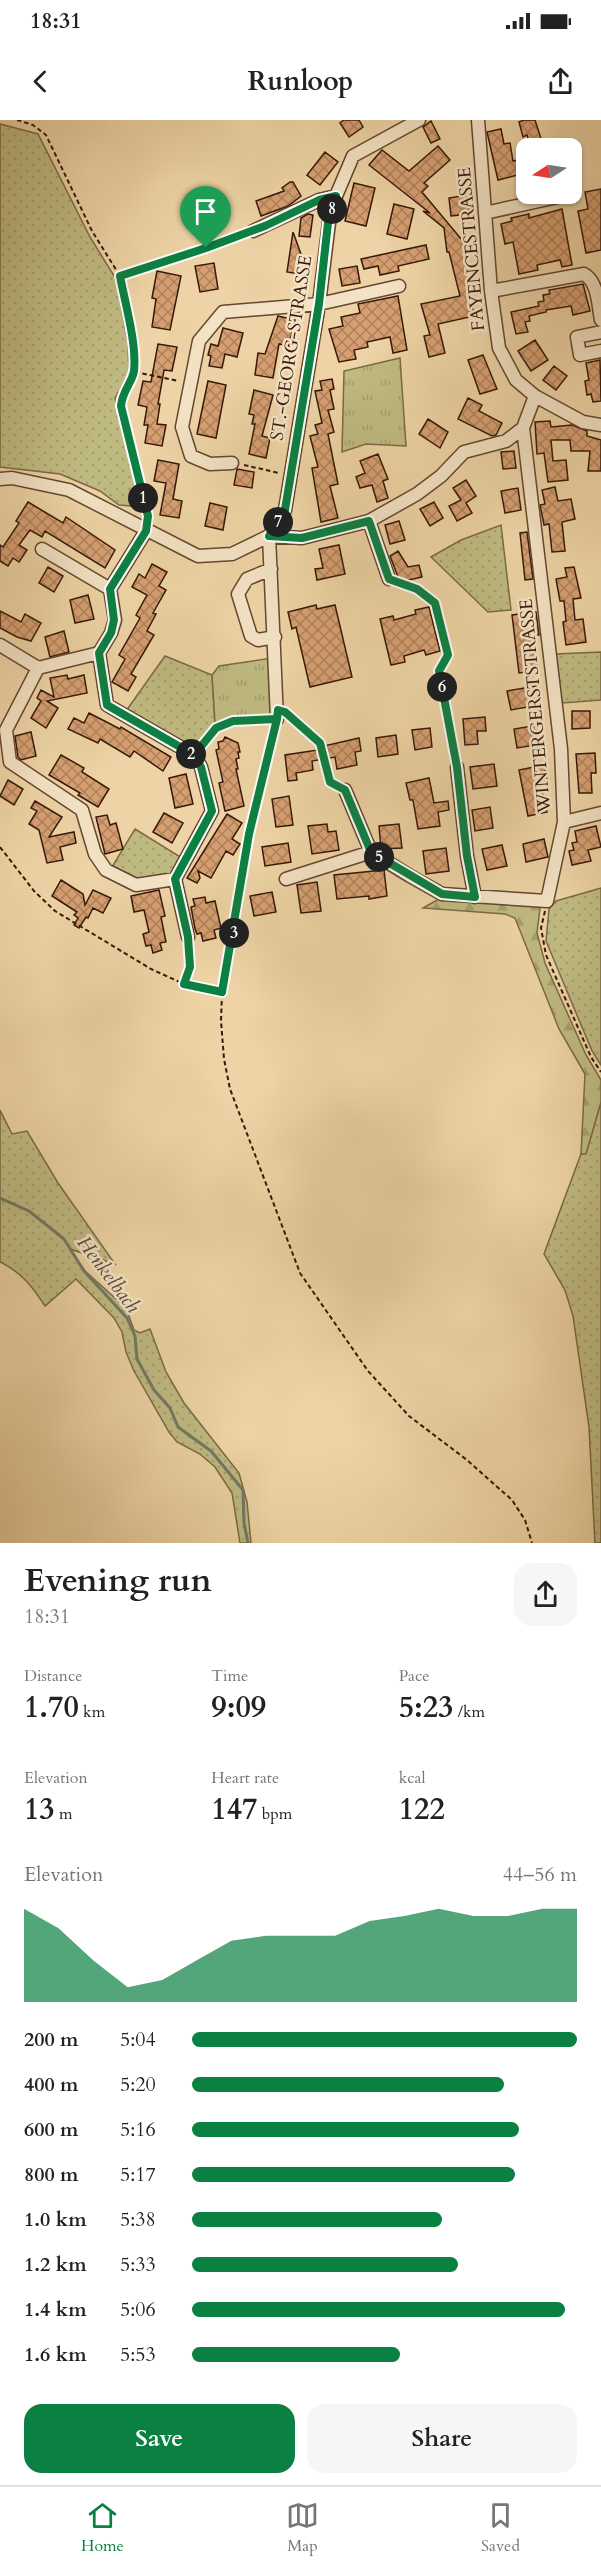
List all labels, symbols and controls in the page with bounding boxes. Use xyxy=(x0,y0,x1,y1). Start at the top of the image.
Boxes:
text: 18:31 xyxy=(30,6,81,36)
text: Runloop xyxy=(248,63,353,100)
icon: back xyxy=(24,65,57,98)
icon: share xyxy=(544,65,577,98)
north arrow xyxy=(516,138,582,204)
map controls xyxy=(516,138,582,204)
street label: FAYENCESTRASSE xyxy=(452,166,491,332)
pin xyxy=(180,186,231,248)
pin: 8 xyxy=(317,194,347,224)
icon: arrive xyxy=(189,195,222,228)
text: 8 xyxy=(328,198,336,220)
street label: ST.-GEORG-STRASSE xyxy=(265,254,318,442)
pin: 1 xyxy=(128,483,158,513)
text: 1 xyxy=(139,487,147,509)
pin: 7 xyxy=(263,507,293,537)
text: 7 xyxy=(274,511,282,533)
street label: WINTERGERSTSTRASSE xyxy=(514,598,557,815)
pin: 6 xyxy=(427,672,457,702)
text: 6 xyxy=(438,676,446,698)
pin: 2 xyxy=(176,739,206,769)
text: 2 xyxy=(187,743,195,765)
pin: 5 xyxy=(364,842,394,872)
text: 5 xyxy=(375,846,383,868)
pin: 3 xyxy=(219,918,249,948)
text: 3 xyxy=(230,922,238,944)
water label: Henkelbach xyxy=(71,1230,147,1319)
text: Evening run xyxy=(24,1558,212,1603)
button: share xyxy=(514,1563,577,1626)
text: 18:31 xyxy=(24,1603,70,1630)
text: Distance xyxy=(24,1665,82,1687)
text: Time xyxy=(211,1665,248,1687)
text: Pace xyxy=(399,1665,430,1687)
text: 1.70 xyxy=(24,1687,79,1728)
text: 9:09 xyxy=(211,1687,266,1728)
text: 5:23 xyxy=(399,1687,453,1728)
text: km xyxy=(79,1701,105,1723)
text: /km xyxy=(453,1701,485,1723)
text: Elevation xyxy=(24,1767,88,1789)
text: Heart rate xyxy=(211,1767,279,1789)
text: kcal xyxy=(399,1767,426,1789)
text: 13 xyxy=(24,1789,55,1830)
text: 147 xyxy=(211,1789,257,1830)
text: 122 xyxy=(399,1789,445,1830)
text: m xyxy=(55,1803,73,1825)
text: bpm xyxy=(257,1803,292,1825)
text: Elevation xyxy=(24,1861,103,1888)
text: 44–56 m xyxy=(503,1861,577,1888)
text: 200 m xyxy=(24,2026,79,2053)
text: 5:04 xyxy=(120,2026,156,2053)
text: 400 m xyxy=(24,2071,79,2098)
text: 5:20 xyxy=(120,2071,156,2098)
text: 600 m xyxy=(24,2116,79,2143)
text: 5:16 xyxy=(120,2116,156,2143)
text: 800 m xyxy=(24,2161,79,2188)
text: 5:17 xyxy=(120,2161,156,2188)
text: 1.0 km xyxy=(24,2206,87,2233)
text: 5:38 xyxy=(120,2206,156,2233)
text: 1.2 km xyxy=(24,2251,87,2278)
text: 5:33 xyxy=(120,2251,156,2278)
text: 1.4 km xyxy=(24,2296,87,2323)
text: 5:06 xyxy=(120,2296,156,2323)
text: 1.6 km xyxy=(24,2341,87,2368)
text: 5:53 xyxy=(120,2341,156,2368)
button: Save xyxy=(24,2404,295,2473)
button: Share xyxy=(307,2404,577,2473)
tab: Home xyxy=(81,2499,124,2557)
tab: Map xyxy=(286,2499,319,2557)
tab: Saved xyxy=(481,2499,520,2557)

